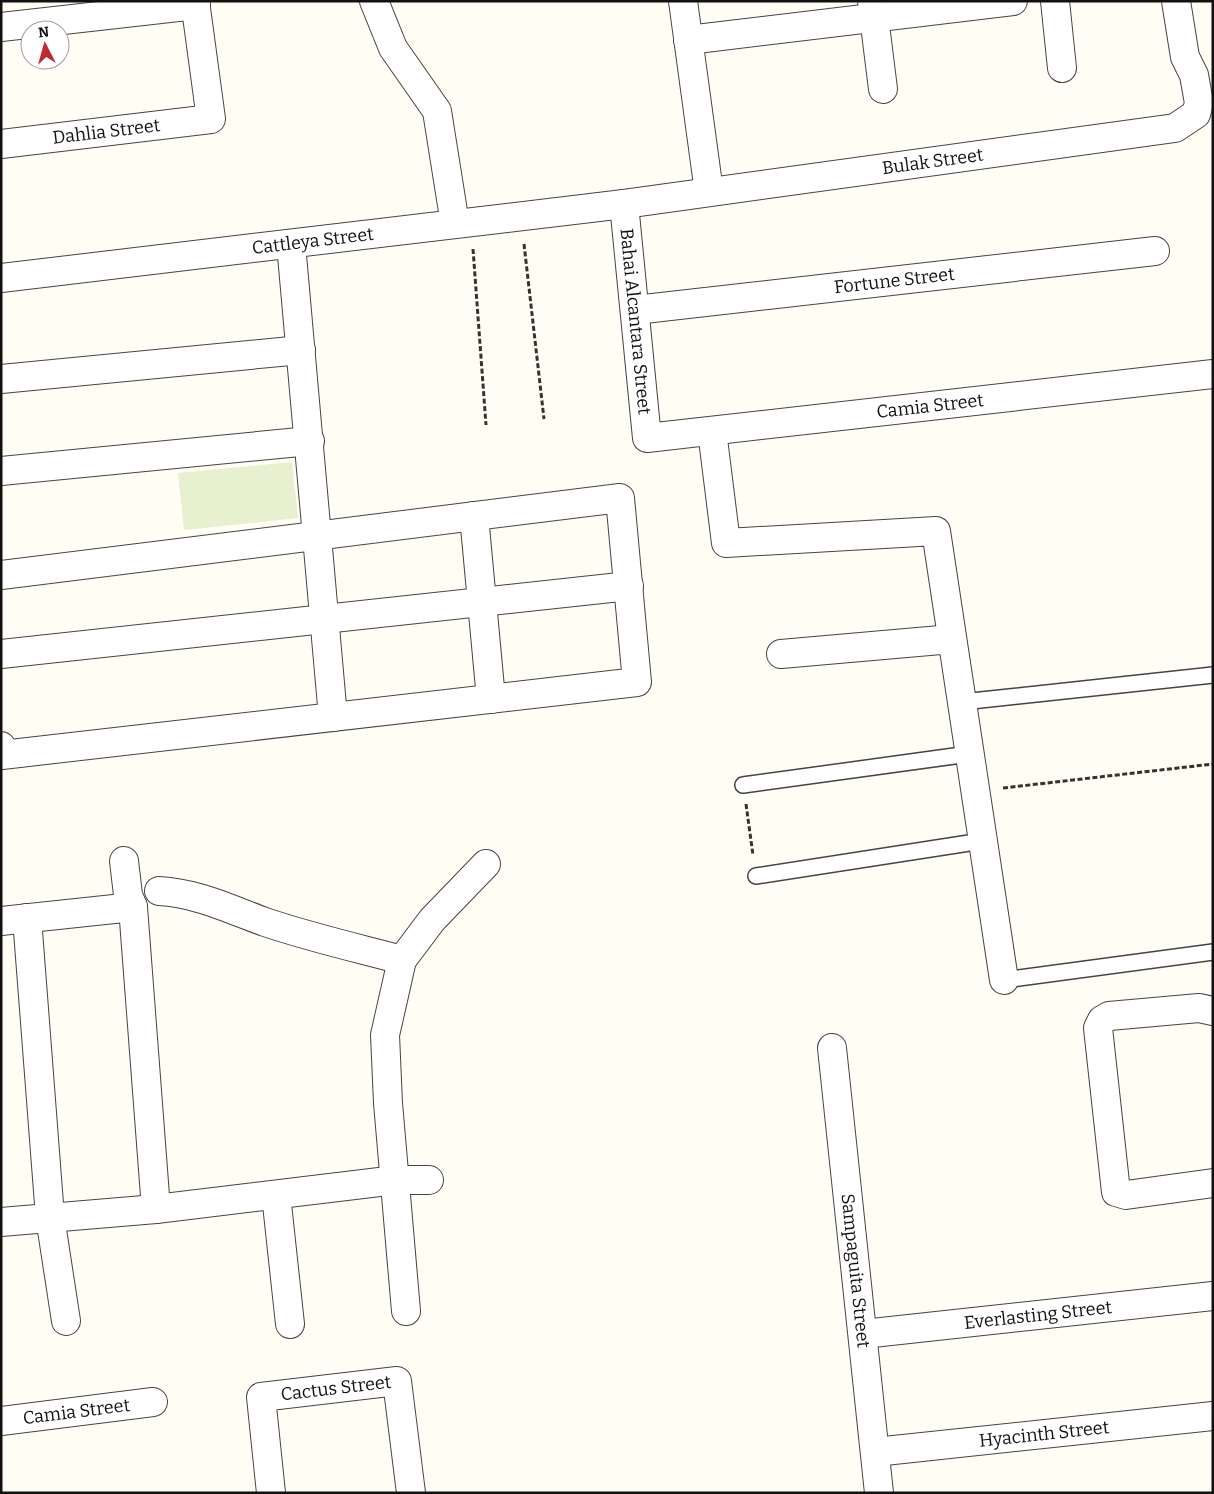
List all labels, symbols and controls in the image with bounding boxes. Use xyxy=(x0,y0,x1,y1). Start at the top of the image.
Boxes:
north arrow xyxy=(20,20,70,70)
text: N xyxy=(37,24,50,42)
street label: Dahlia Street xyxy=(51,114,162,149)
street label: Bulak Street xyxy=(881,143,985,179)
street label: Cattleya Street xyxy=(251,223,375,259)
street label: Bahai Alcantara Street xyxy=(615,227,656,416)
street label: Fortune Street xyxy=(833,263,956,298)
street label: Camia Street xyxy=(875,389,985,423)
street label: Sampaguita Street xyxy=(836,1192,875,1350)
street label: Everlasting Street xyxy=(963,1296,1113,1334)
street label: Cactus Street xyxy=(280,1371,393,1406)
street label: Camia Street xyxy=(22,1394,132,1429)
street label: Hyacinth Street xyxy=(978,1416,1111,1452)

